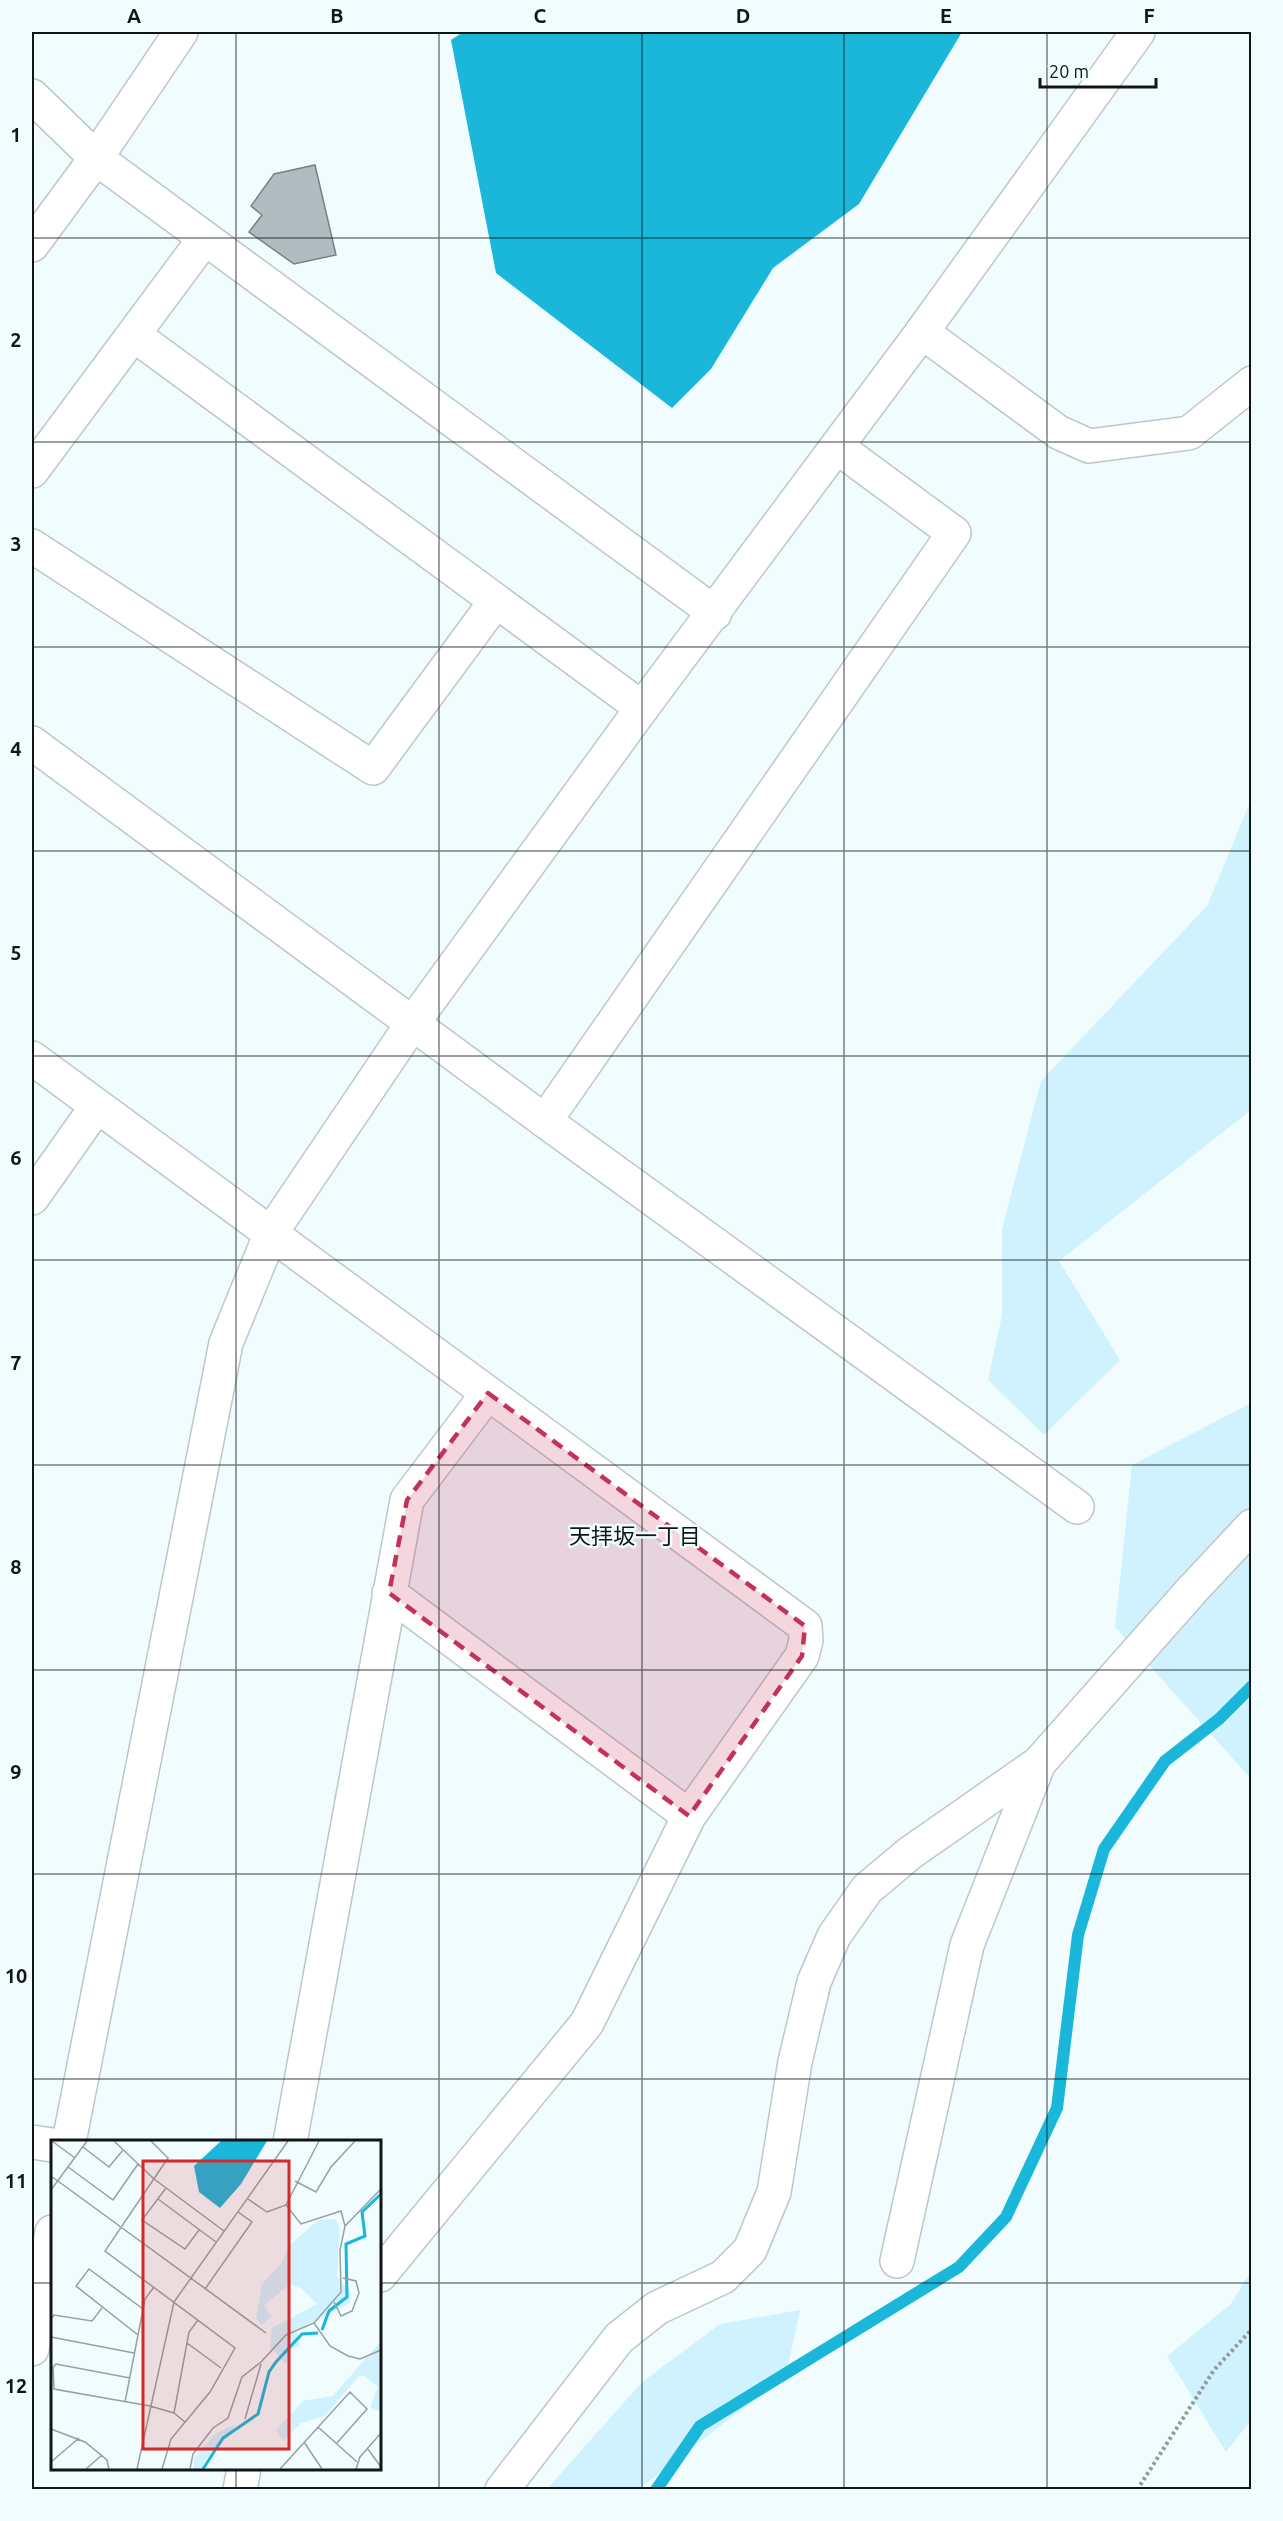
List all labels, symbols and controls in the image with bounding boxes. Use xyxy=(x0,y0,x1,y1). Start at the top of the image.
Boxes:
text: A xyxy=(127,4,141,27)
text: B xyxy=(330,4,344,27)
text: C xyxy=(534,4,547,27)
text: D xyxy=(736,4,750,27)
text: E xyxy=(940,4,952,27)
text: F xyxy=(1143,4,1155,27)
scale bar xyxy=(1040,51,1156,89)
text: 20 m xyxy=(1049,61,1089,81)
text: 1 xyxy=(10,123,22,146)
text: 2 xyxy=(10,328,22,351)
text: 3 xyxy=(10,532,22,555)
text: 4 xyxy=(10,737,22,760)
text: 5 xyxy=(10,941,22,964)
text: 6 xyxy=(10,1146,22,1169)
text: 7 xyxy=(10,1351,22,1374)
district label: 天拝坂一丁目 xyxy=(569,1523,701,1548)
text: 8 xyxy=(10,1555,22,1578)
text: 9 xyxy=(10,1760,22,1783)
text: 10 xyxy=(5,1964,27,1987)
inset map xyxy=(51,2140,381,2470)
text: 11 xyxy=(5,2169,27,2192)
text: 12 xyxy=(5,2374,27,2397)

